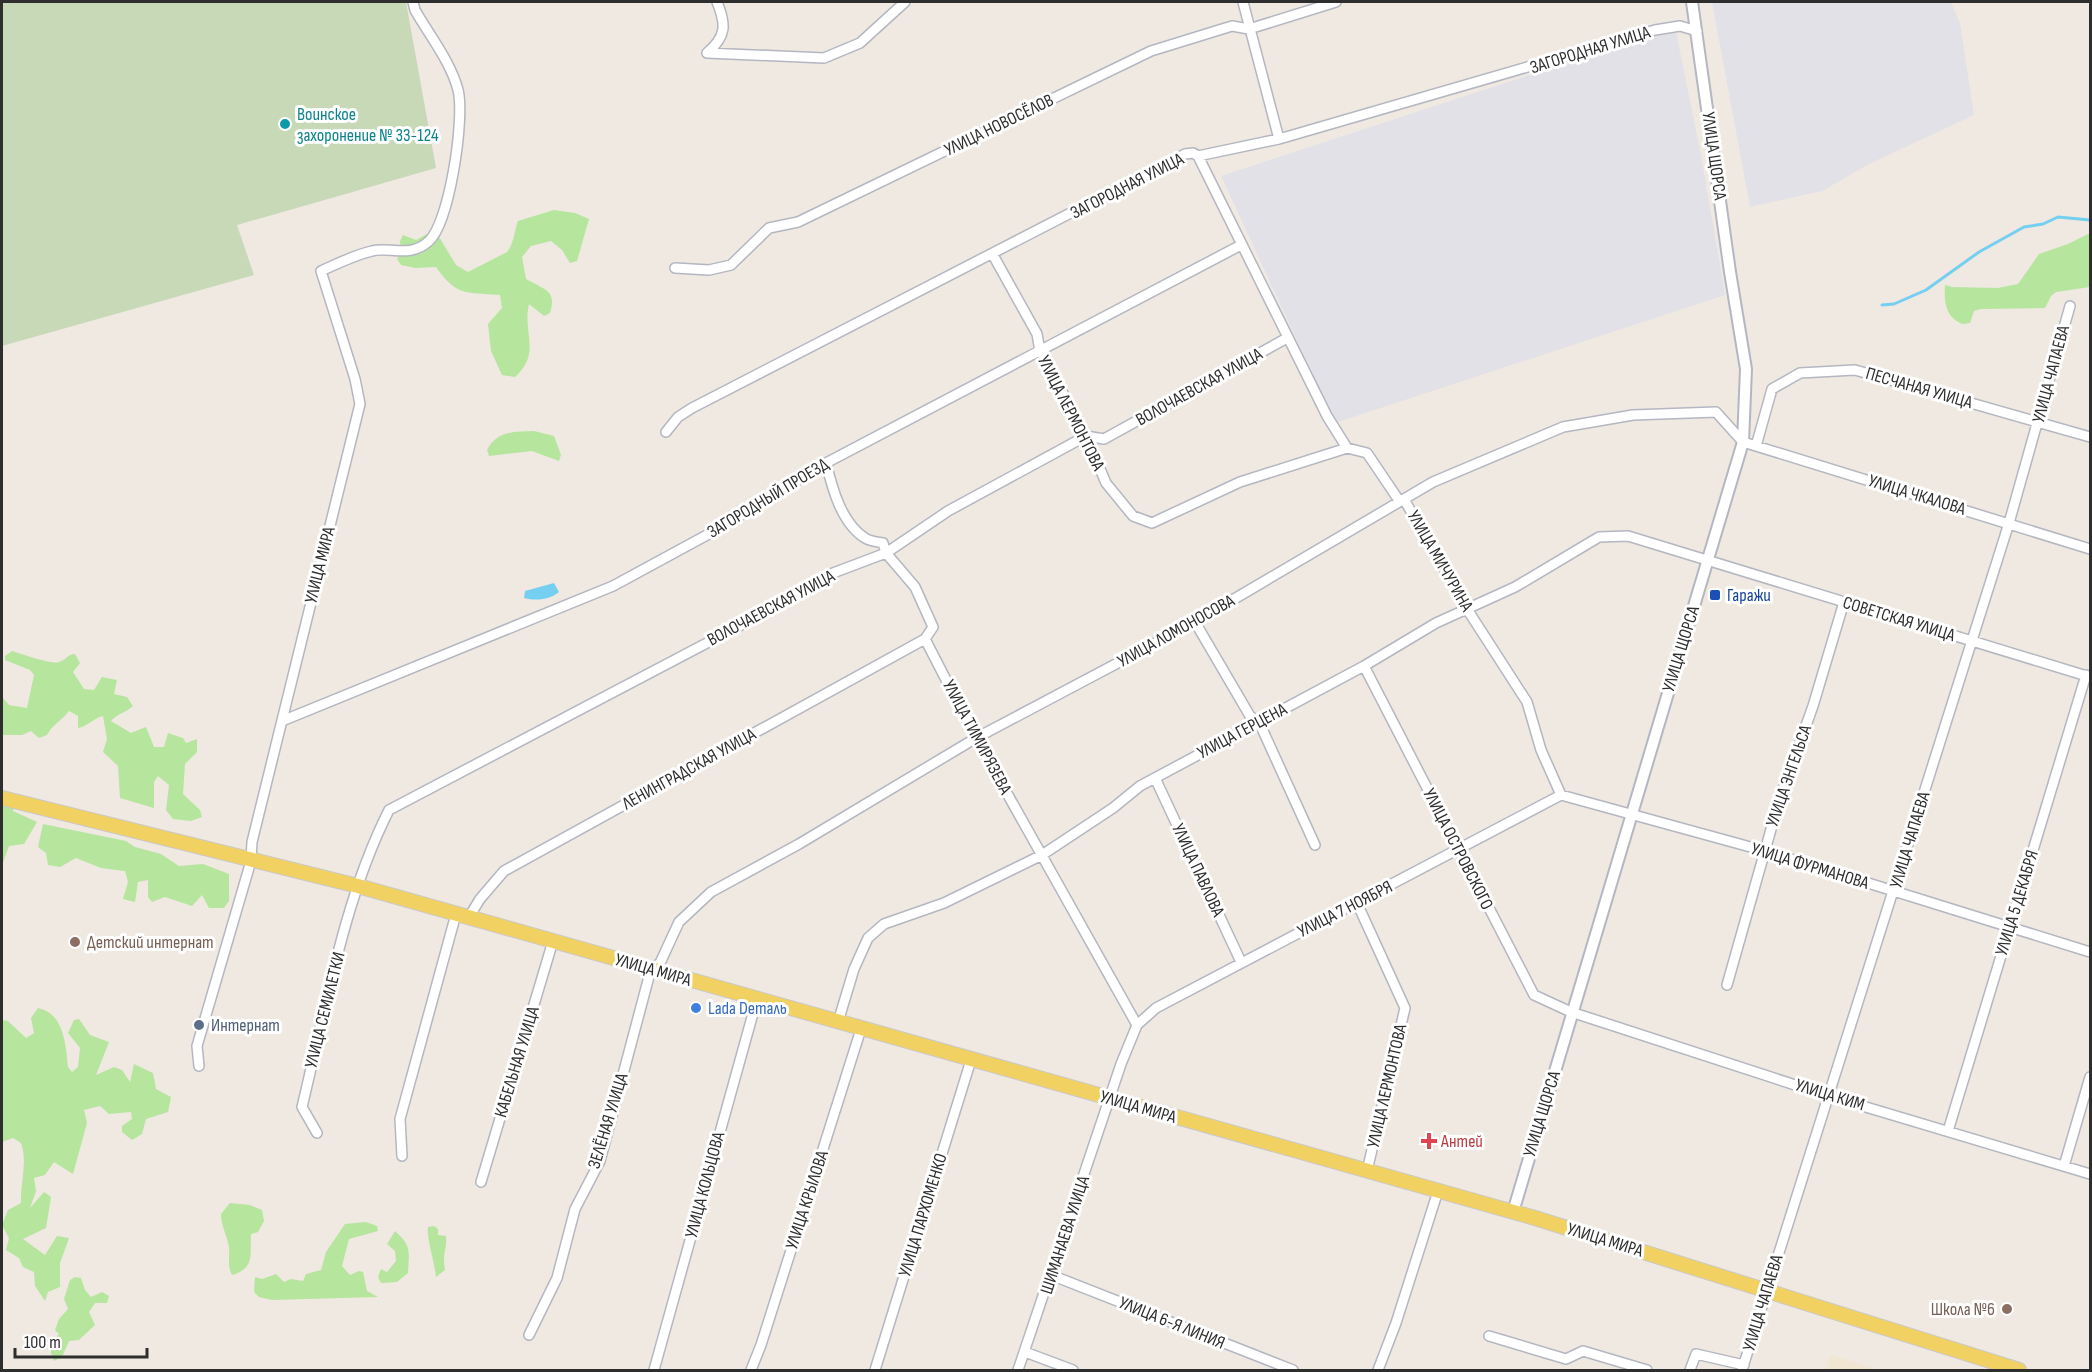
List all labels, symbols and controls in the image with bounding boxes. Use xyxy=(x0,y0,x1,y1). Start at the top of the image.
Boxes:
street label: ЗАГОРОДНАЯ УЛИЦА xyxy=(1528,22,1653,78)
street label: УЛИЦА НОВОСЁЛОВ xyxy=(941,90,1057,160)
place label: Воинское захоронение № 33-124 xyxy=(297,104,439,146)
street label: УЛИЦА ЩОРСА xyxy=(1697,111,1731,202)
marker: Воинское захоронение № 33-124 xyxy=(278,117,292,131)
street label: ЗАГОРОДНАЯ УЛИЦА xyxy=(1067,148,1187,224)
street label: УЛИЦА ЧАПАЕВА xyxy=(2028,323,2074,425)
street label: ВОЛОЧАЕВСКАЯ УЛИЦА xyxy=(1132,343,1266,430)
street label: УЛИЦА ЛЕРМОНТОВА xyxy=(1033,352,1109,474)
street label: ПЕСЧАНАЯ УЛИЦА xyxy=(1863,363,1975,413)
street label: ЗАГОРОДНЫЙ ПРОЕЗД xyxy=(703,453,833,543)
street label: УЛИЦА ЧКАЛОВА xyxy=(1866,470,1968,520)
street label: УЛИЦА МИЧУРИНА xyxy=(1403,507,1478,615)
street label: УЛИЦА МИРА xyxy=(300,524,340,605)
street label: ВОЛОЧАЕВСКАЯ УЛИЦА xyxy=(704,565,839,650)
place label: Гаражи xyxy=(1727,585,1771,606)
marker: Гаражи xyxy=(1708,588,1722,602)
street label: УЛИЦА ЛОМОНОСОВА xyxy=(1114,590,1238,672)
street label: СОВЕТСКАЯ УЛИЦА xyxy=(1840,592,1958,646)
street label: УЛИЦА ЩОРСА xyxy=(1658,603,1704,695)
street label: УЛИЦА ТИМИРЯЗЕВА xyxy=(938,676,1016,798)
street label: УЛИЦА ГЕРЦЕНА xyxy=(1194,699,1291,763)
street label: УЛИЦА ЭНГЕЛЬСА xyxy=(1762,722,1816,830)
street label: ЛЕНИНГРАДСКАЯ УЛИЦА xyxy=(618,724,760,815)
street label: УЛИЦА ОСТРОВСКОГО xyxy=(1418,785,1498,913)
street label: УЛИЦА ЧАПАЕВА xyxy=(1885,789,1935,891)
street label: УЛИЦА ПАВЛОВА xyxy=(1167,820,1229,920)
street label: УЛИЦА ФУРМАНОВА xyxy=(1749,838,1872,894)
street label: УЛИЦА 5 ДЕКАБРЯ xyxy=(1991,848,2043,958)
street label: УЛИЦА 7 НОЯБРЯ xyxy=(1294,876,1396,942)
place label: Детский интернат xyxy=(87,932,214,953)
marker: Детский интернат xyxy=(68,935,82,949)
street label: УЛИЦА МИРА xyxy=(613,949,694,991)
street label: УЛИЦА СЕМИЛЕТКИ xyxy=(300,950,350,1070)
place label: Lada Dеталь xyxy=(708,998,787,1019)
marker: Lada Dеталь xyxy=(689,1001,703,1015)
street label: КАБЕЛЬНАЯ УЛИЦА xyxy=(490,1004,544,1120)
place label: Интернат xyxy=(211,1015,280,1036)
marker: Интернат xyxy=(192,1018,206,1032)
street label: УЛИЦА ЛЕРМОНТОВА xyxy=(1363,1022,1412,1150)
street label: УЛИЦА ЩОРСА xyxy=(1519,1068,1565,1160)
street label: ЗЕЛЁНАЯ УЛИЦА xyxy=(584,1070,633,1171)
street label: УЛИЦА КИМ xyxy=(1793,1075,1867,1115)
street label: УЛИЦА МИРА xyxy=(1098,1086,1179,1128)
street label: УЛИЦА КОЛЬЦОВА xyxy=(681,1129,729,1240)
place label: Антей xyxy=(1440,1131,1483,1152)
marker: Антей xyxy=(1422,1134,1436,1148)
street label: УЛИЦА КРЫЛОВА xyxy=(781,1148,833,1252)
street label: УЛИЦА ПАРХОМЕНКО xyxy=(894,1151,952,1279)
street label: ШИМАНАЕВА УЛИЦА xyxy=(1036,1173,1094,1297)
street label: УЛИЦА МИРА xyxy=(1565,1219,1646,1262)
street label: УЛИЦА ЧАПАЕВА xyxy=(1738,1252,1788,1354)
street label: УЛИЦА 6-Я ЛИНИЯ xyxy=(1116,1292,1228,1354)
place label: Школа №6 xyxy=(1931,1299,1995,1320)
marker: Школа №6 xyxy=(2000,1302,2014,1316)
scale bar xyxy=(15,1321,147,1359)
text: 100 m xyxy=(24,1332,61,1353)

